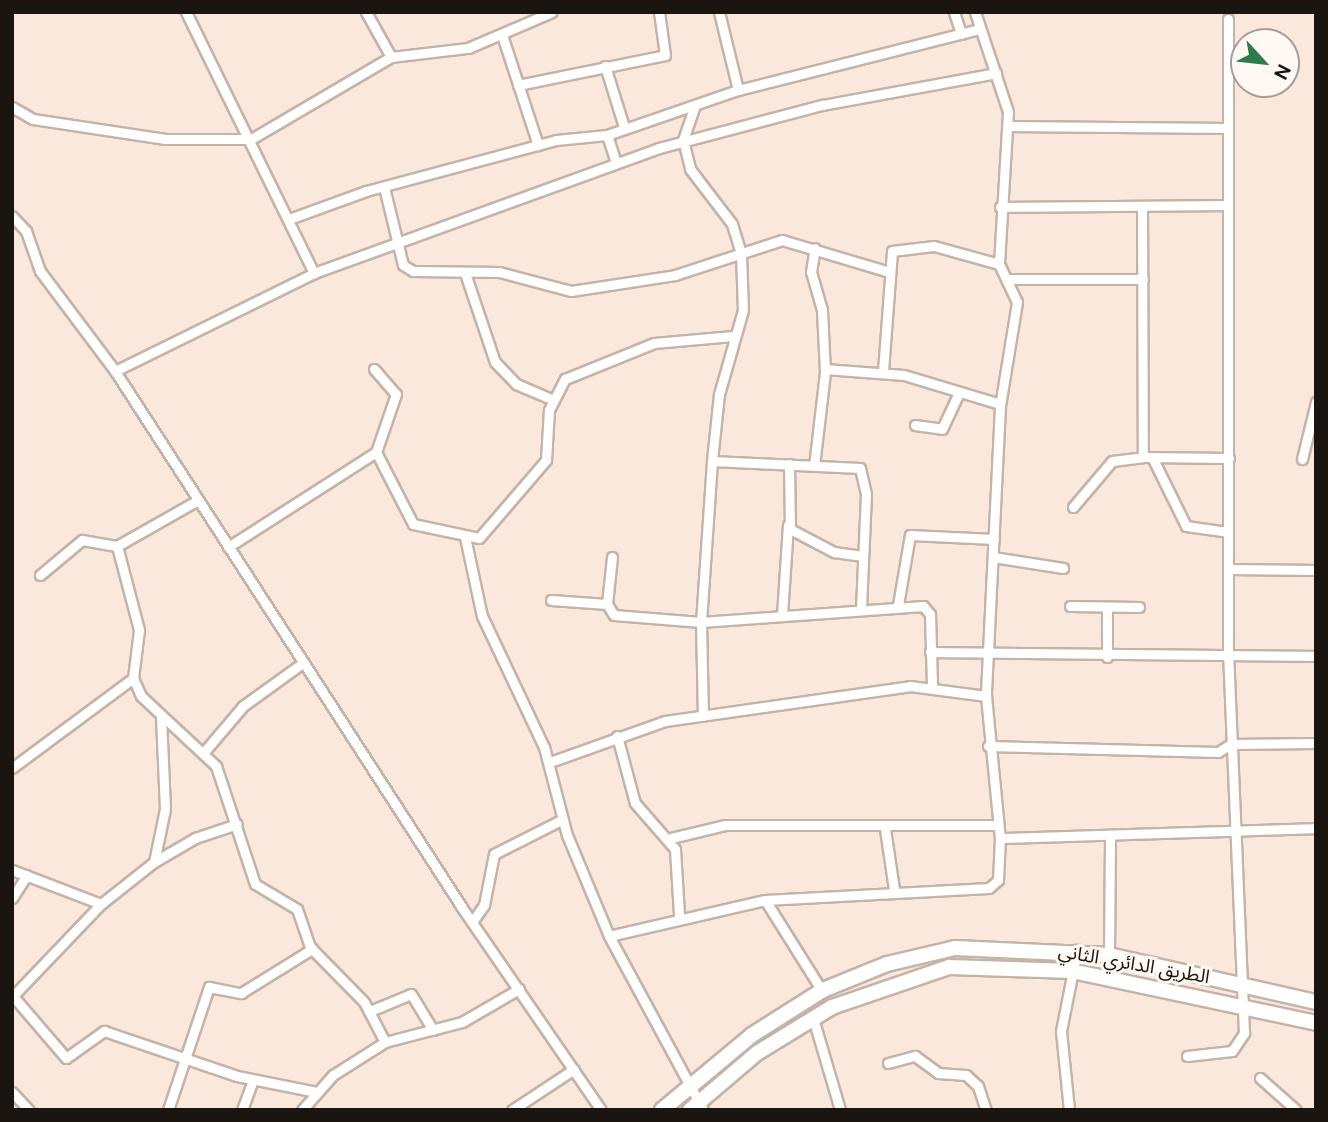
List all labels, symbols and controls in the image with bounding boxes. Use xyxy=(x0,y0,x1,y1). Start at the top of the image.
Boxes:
north arrow xyxy=(1230,28,1300,98)
text: N xyxy=(1268,60,1297,84)
street label: الطريق الدائري الثاني xyxy=(1056,939,1212,989)

